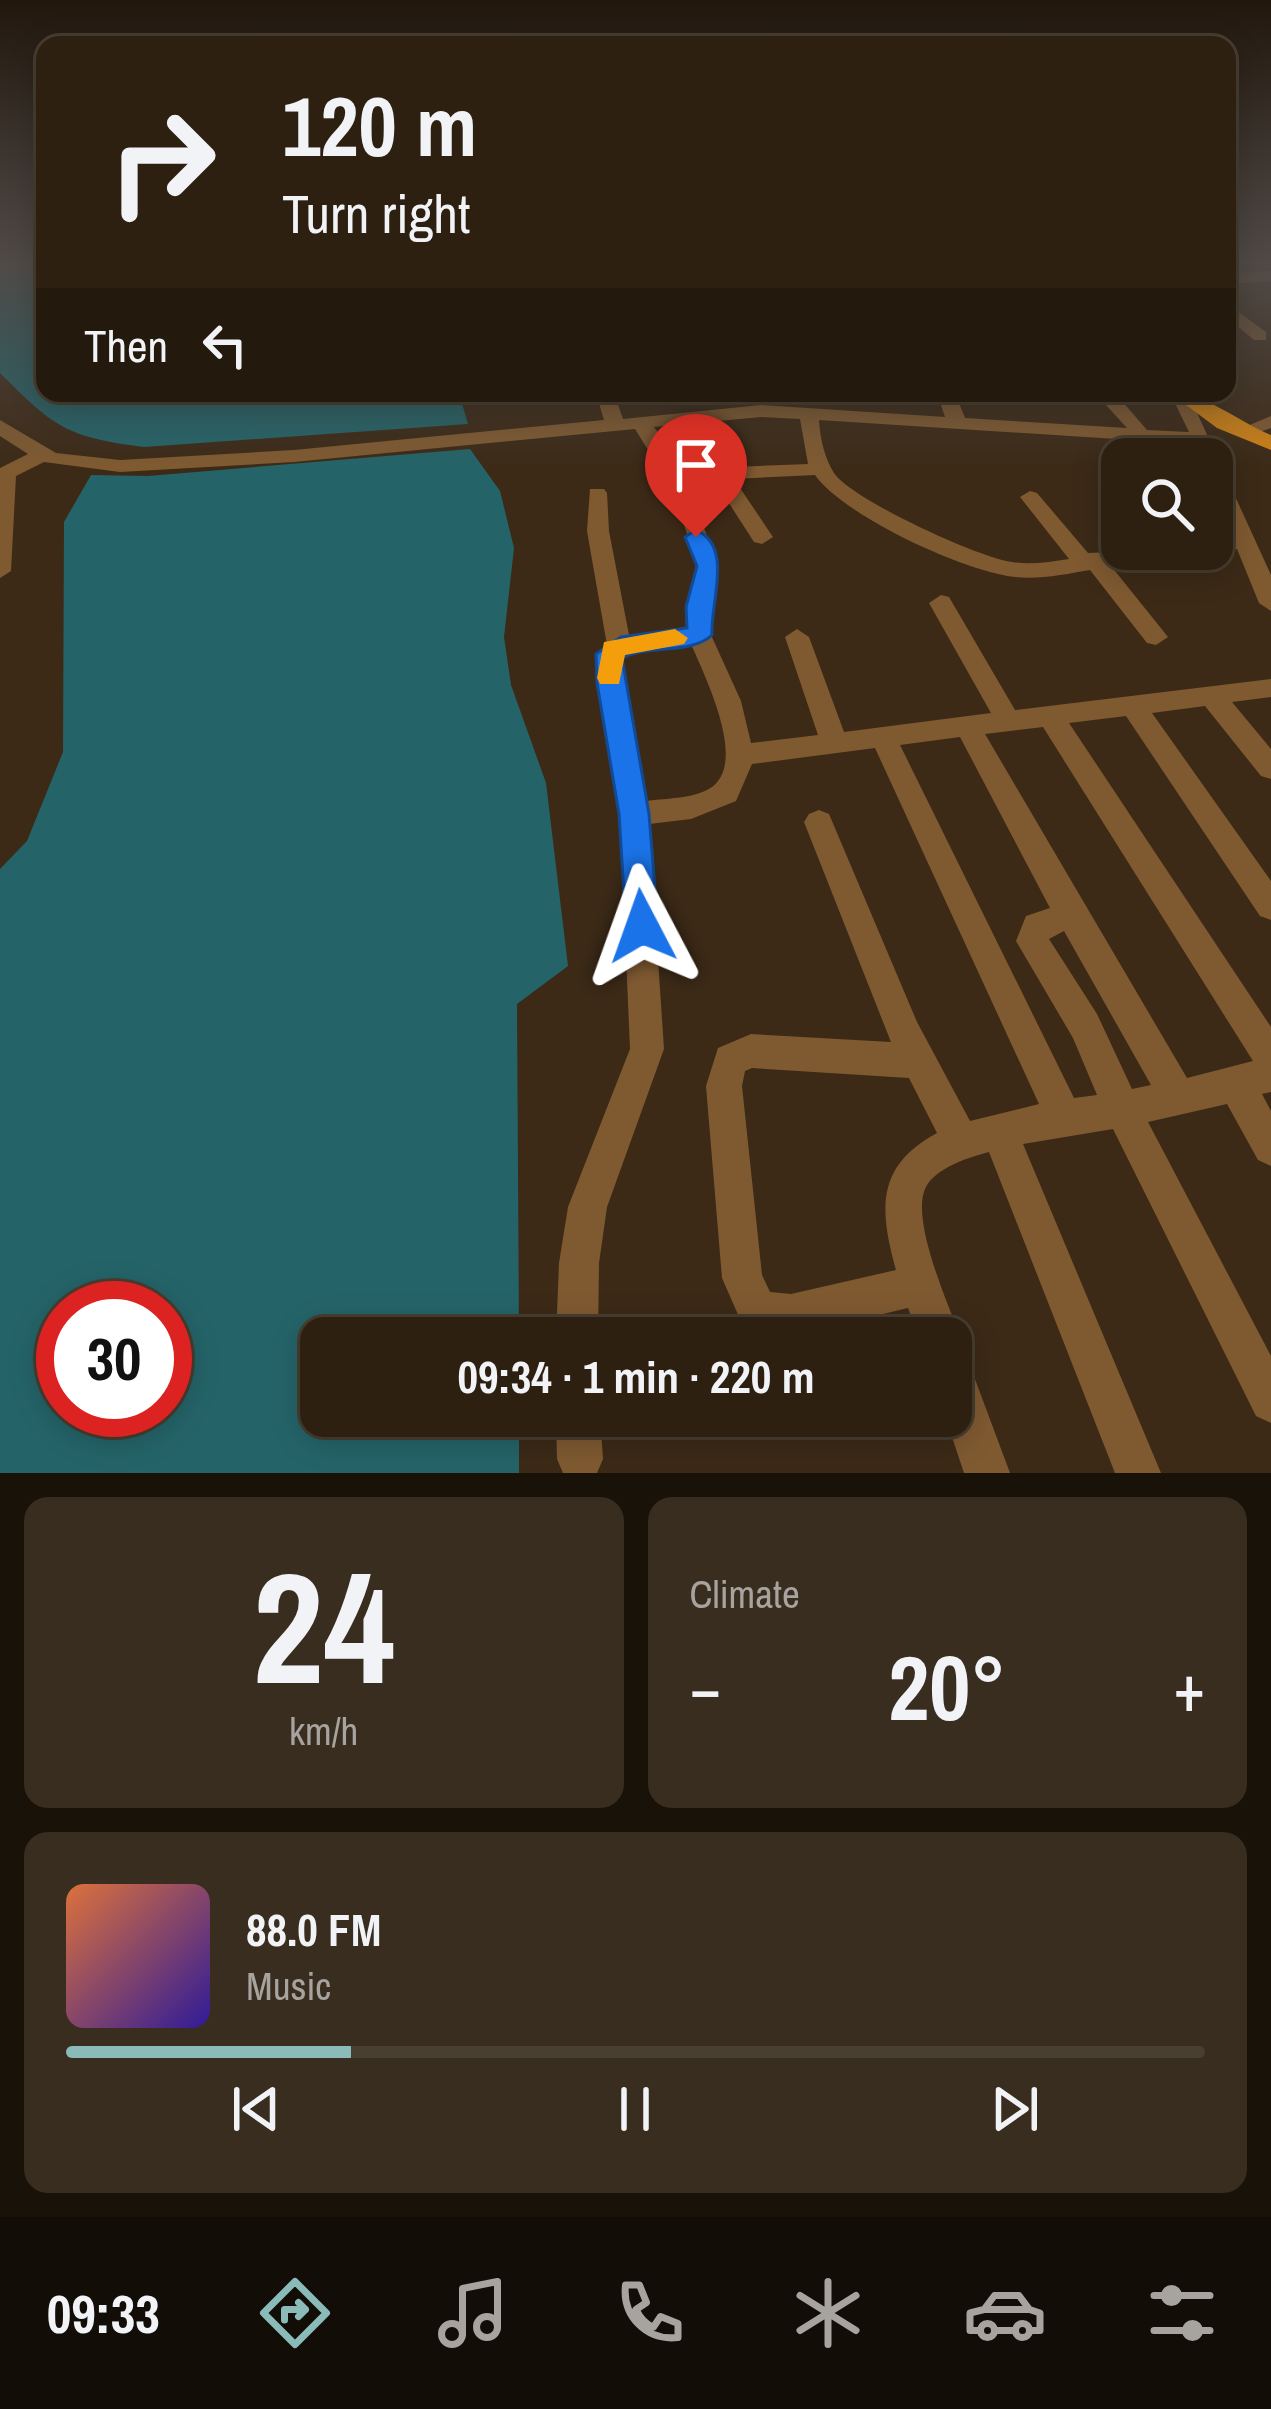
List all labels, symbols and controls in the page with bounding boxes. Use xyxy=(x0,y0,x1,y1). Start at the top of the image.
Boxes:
text: 120 m xyxy=(282,69,477,182)
icon: right xyxy=(84,84,240,240)
text: Turn right xyxy=(282,177,470,250)
icon: left xyxy=(192,312,258,378)
text: Then xyxy=(84,315,168,376)
pin xyxy=(645,414,747,537)
icon: arrive xyxy=(663,432,729,498)
map controls xyxy=(1101,438,1233,570)
button: search xyxy=(1101,438,1233,570)
position arrow xyxy=(579,863,705,989)
speed limit sign: 30 xyxy=(36,1281,192,1437)
text: 09:34 · 1 min · 220 m xyxy=(458,1346,814,1407)
text: 24 xyxy=(253,1522,395,1732)
text: Climate xyxy=(690,1568,800,1620)
text: 20° xyxy=(888,1627,1006,1748)
text: − xyxy=(690,1643,721,1732)
text: + xyxy=(1173,1643,1205,1732)
text: km/h xyxy=(289,1705,358,1757)
text: 88.0 FM xyxy=(246,1899,381,1960)
text: Music xyxy=(246,1960,331,2012)
icon: previous xyxy=(223,2076,289,2142)
icon: pause xyxy=(602,2076,668,2142)
icon: next xyxy=(982,2076,1048,2142)
icon: directions xyxy=(253,2271,337,2355)
icon: music xyxy=(431,2271,515,2355)
icon: phone xyxy=(608,2271,692,2355)
icon: climate xyxy=(786,2271,870,2355)
icon: car xyxy=(963,2271,1047,2355)
icon: filters xyxy=(1140,2271,1224,2355)
text: 09:33 xyxy=(47,2277,160,2350)

